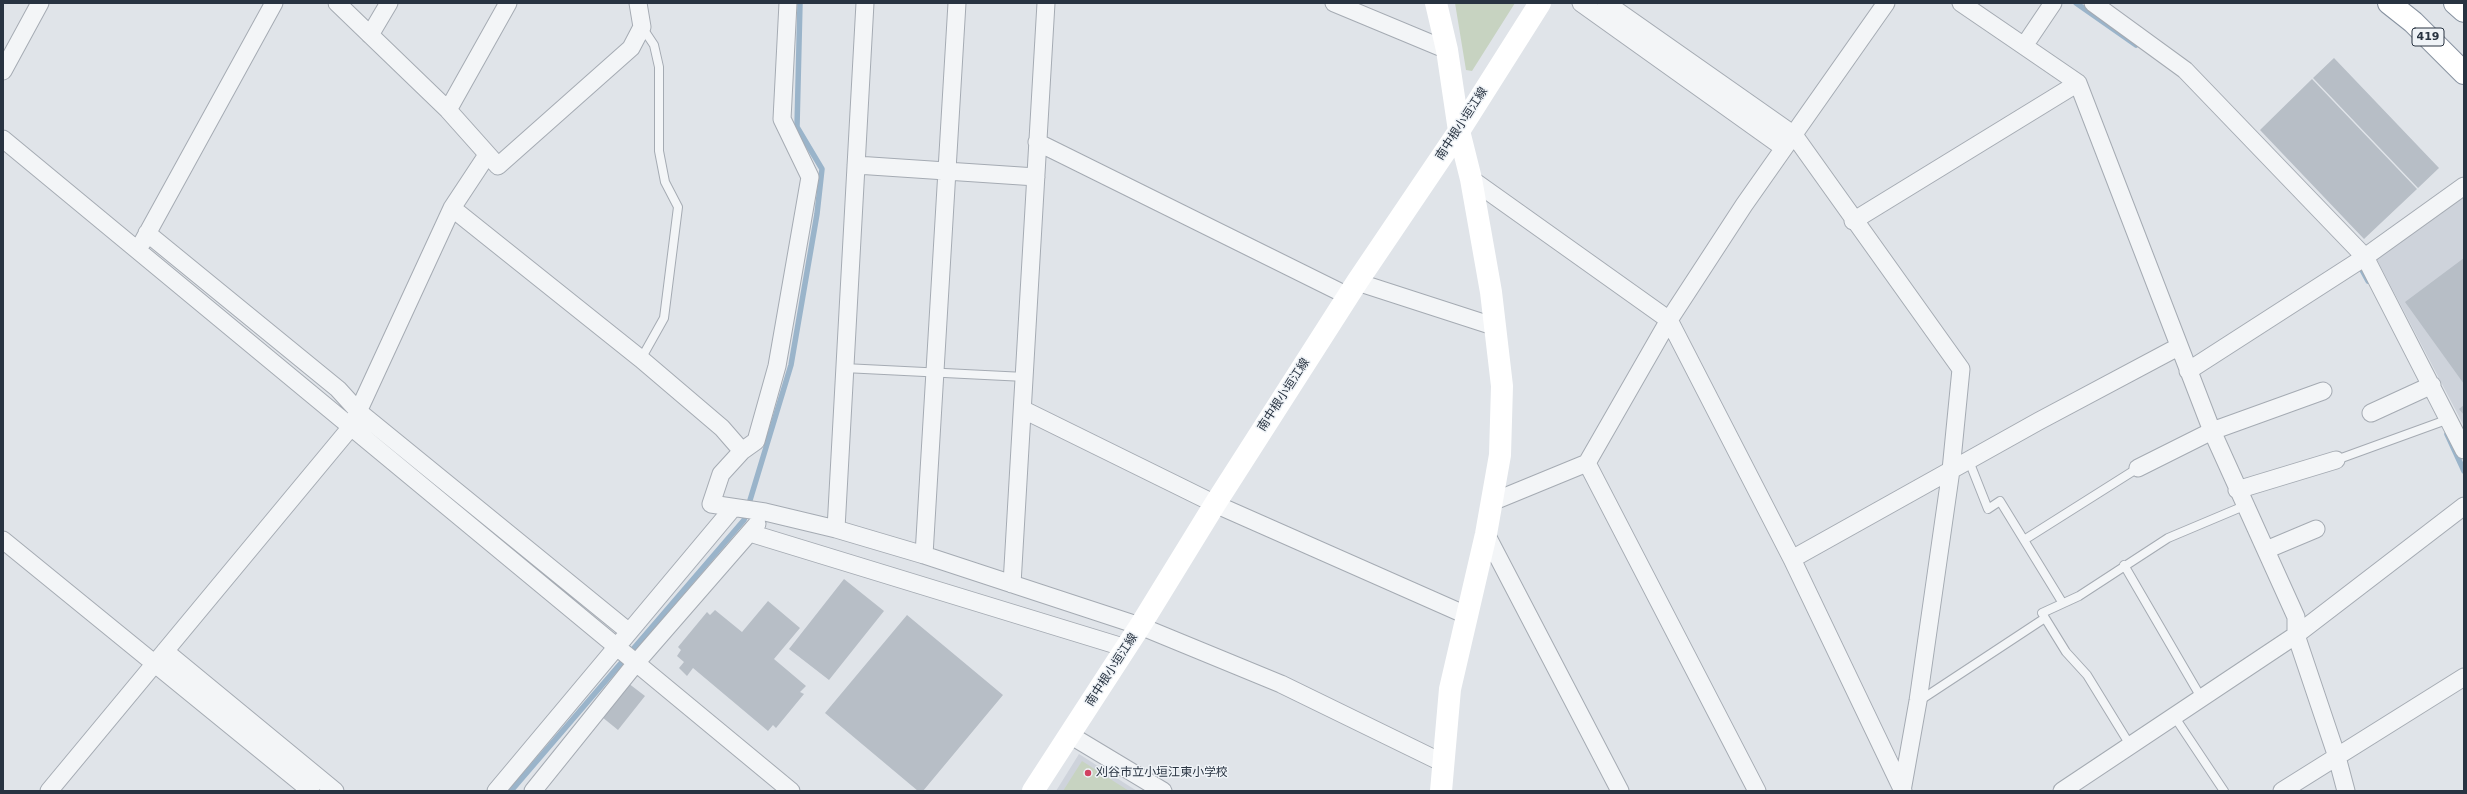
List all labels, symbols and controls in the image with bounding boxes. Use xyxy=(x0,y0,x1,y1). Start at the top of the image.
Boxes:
road number: 419 xyxy=(2412,28,2444,46)
street label: 南中根小垣江線 xyxy=(1433,85,1491,163)
street label: 南中根小垣江線 xyxy=(1255,356,1313,434)
street label: 南中根小垣江線 xyxy=(1083,631,1141,709)
place label: 刈谷市立小垣江東小学校 xyxy=(1096,766,1228,780)
marker: 刈谷市立小垣江東小学校 xyxy=(1083,768,1093,778)

